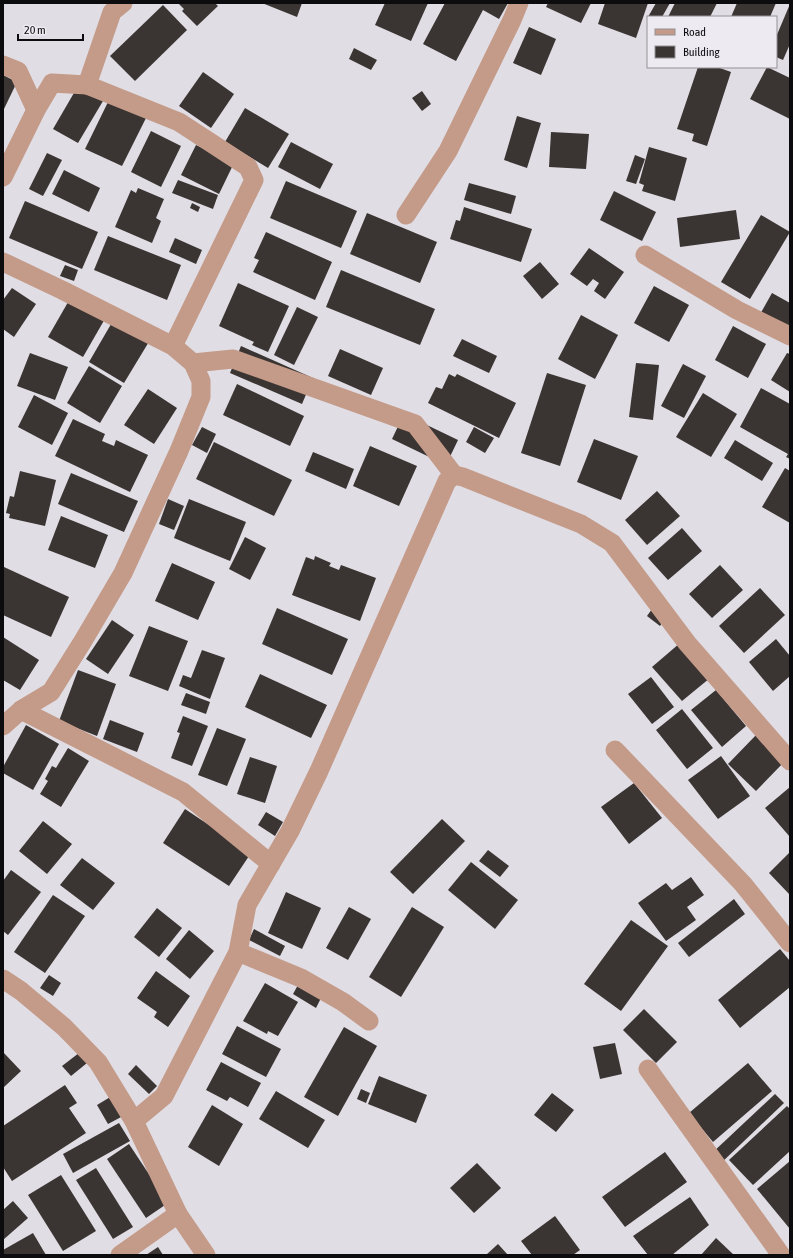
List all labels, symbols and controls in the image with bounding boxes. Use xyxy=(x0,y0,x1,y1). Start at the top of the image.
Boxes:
scale bar xyxy=(18,16,83,42)
legend xyxy=(647,16,777,68)
text: 20 m xyxy=(24,23,46,37)
text: Road xyxy=(683,25,706,39)
text: Building xyxy=(683,45,721,59)

